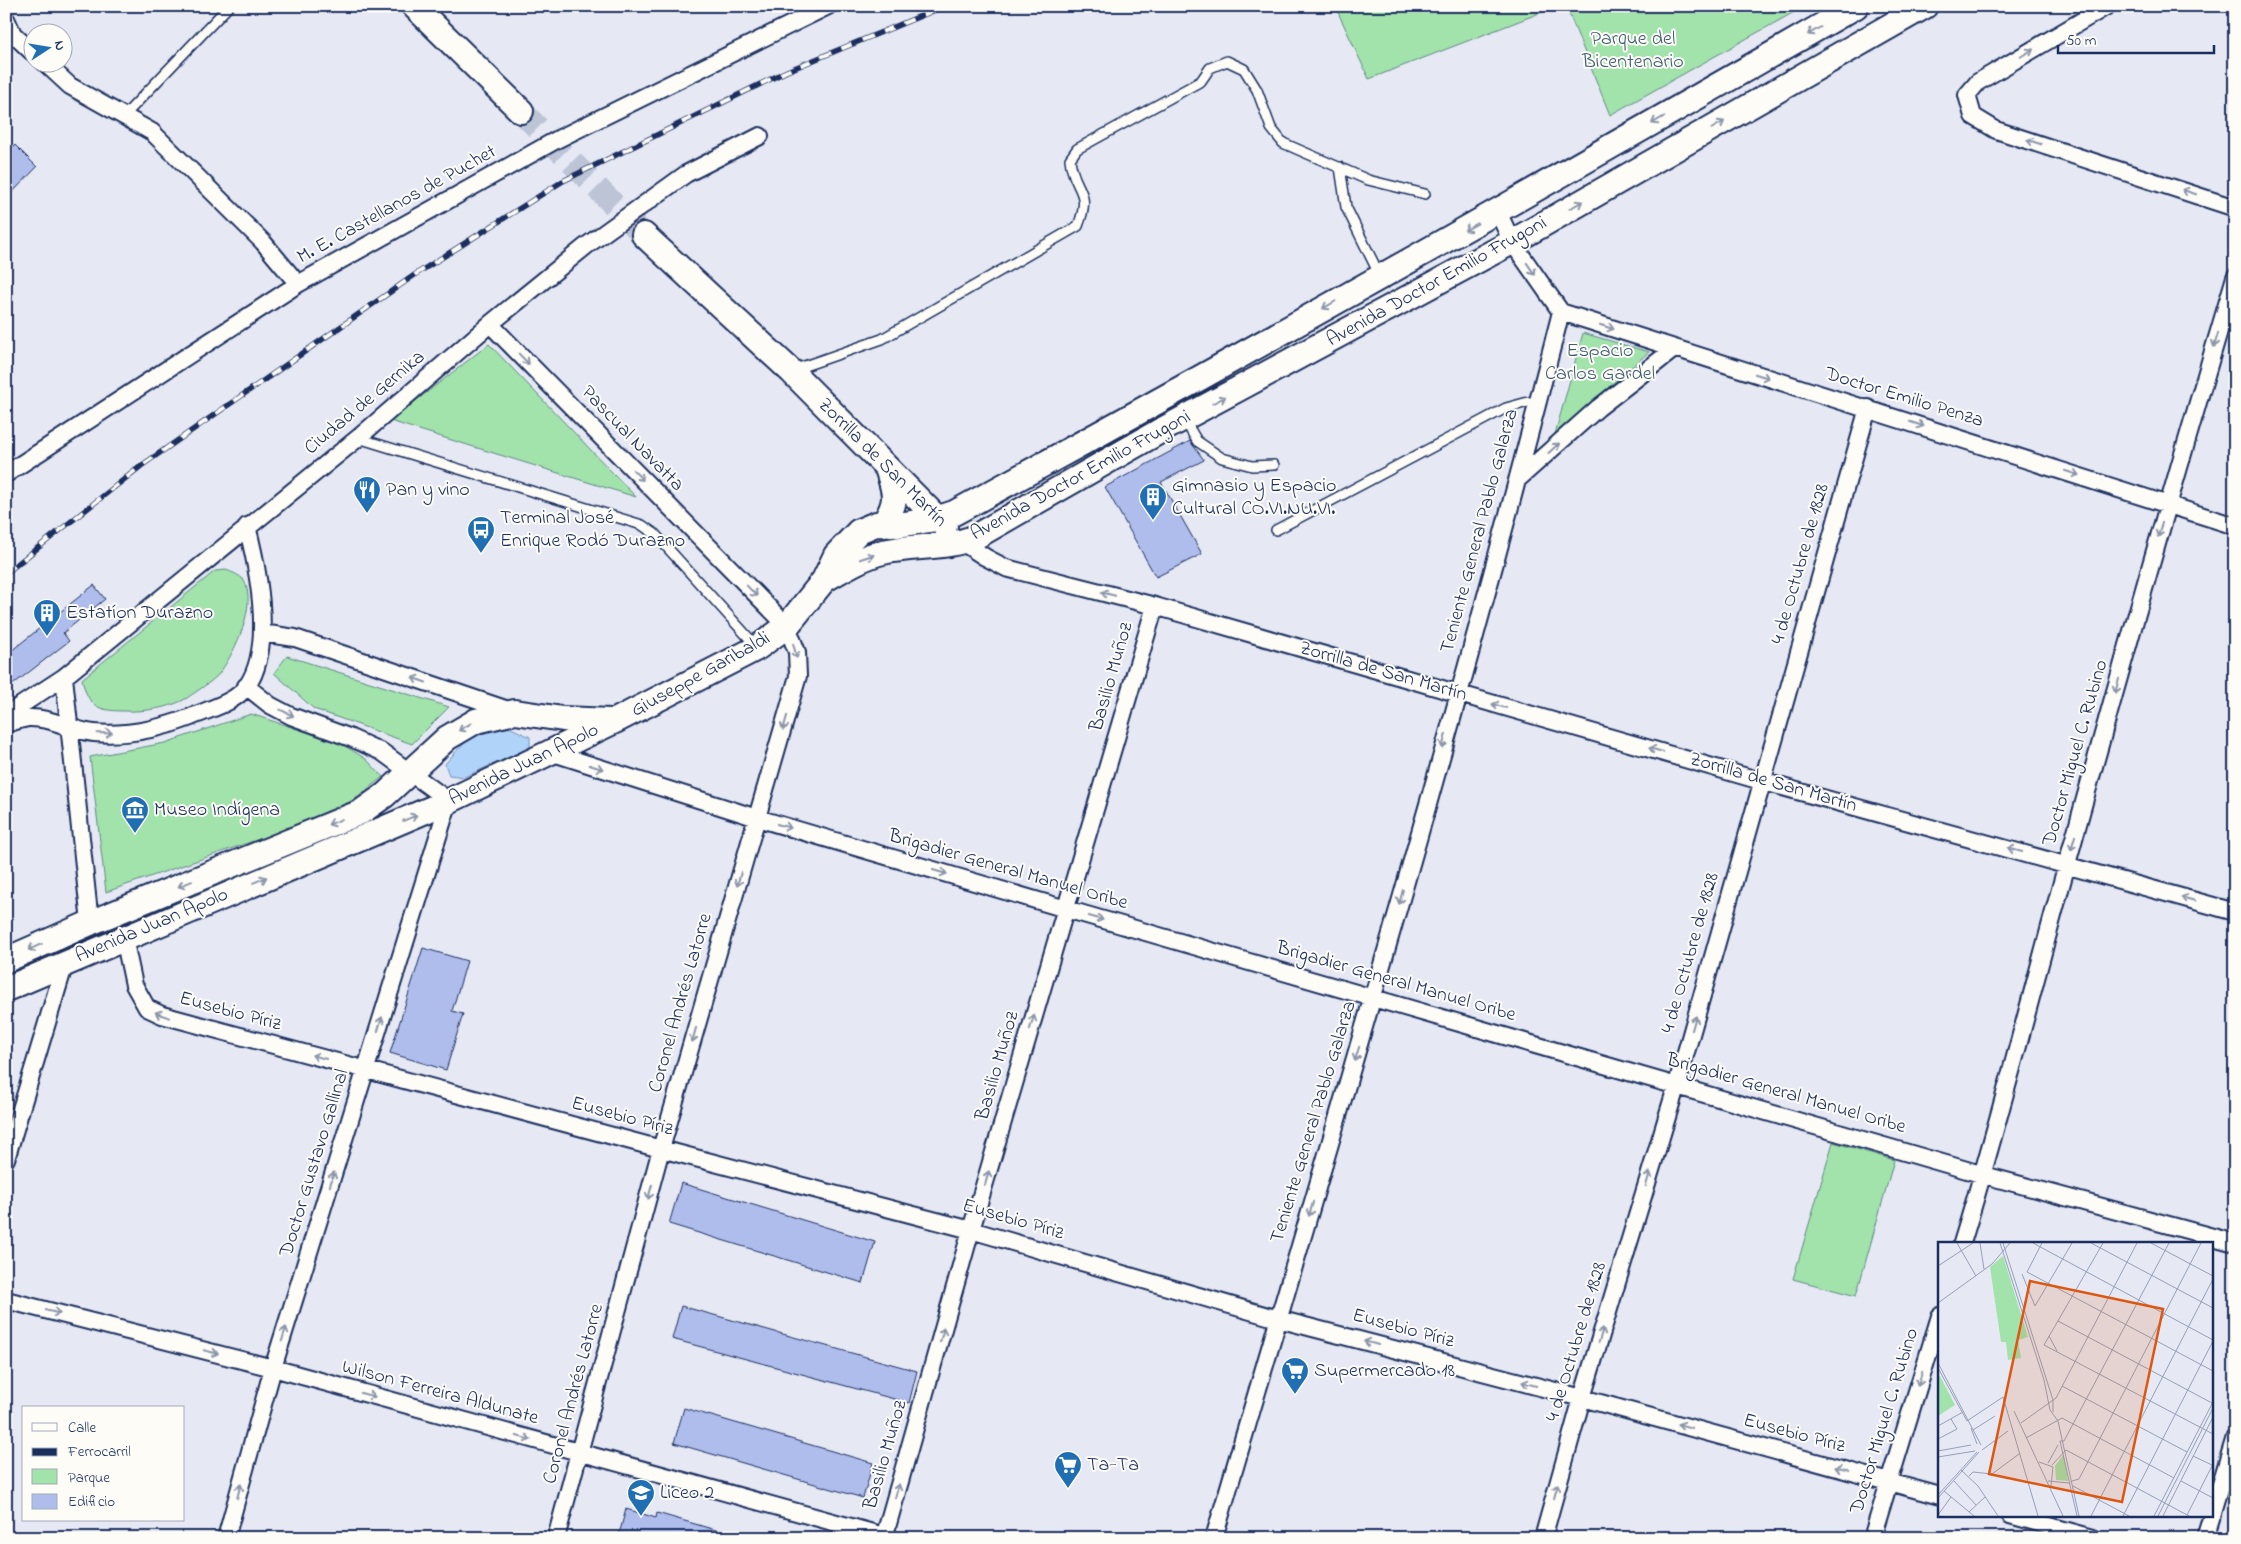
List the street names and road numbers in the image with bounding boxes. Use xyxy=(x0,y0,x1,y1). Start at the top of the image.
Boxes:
street label: M. E. Castellanos de Puchet xyxy=(292,138,502,272)
street label: Avenida Doctor Emilio Frugoni xyxy=(1322,209,1553,356)
street label: Ciudad de Gernika xyxy=(298,344,432,462)
street label: Doctor Emilio Penza xyxy=(1820,360,1987,436)
street label: Pascual Navatta xyxy=(574,379,690,499)
street label: Zorrilla de San Martín xyxy=(810,391,954,535)
street label: Avenida Doctor Emilio Frugoni xyxy=(966,403,1197,550)
street label: Teniente General Pablo Galarza xyxy=(1433,406,1527,656)
street label: 4 de Octubre de 1828 xyxy=(1764,480,1838,648)
street label: Basilio Muñoz xyxy=(1082,618,1142,736)
street label: Giuseppe Garibaldi xyxy=(626,625,776,725)
street label: Zorrilla de San Martín xyxy=(1296,634,1470,710)
street label: Doctor Miguel C. Rubino xyxy=(2035,656,2117,851)
street label: Avenida Juan Apolo xyxy=(444,716,604,814)
street label: Zorrilla de San Martín xyxy=(1686,745,1860,821)
street label: Brigadier General Manuel Oribe xyxy=(884,822,1131,919)
street label: 4 de Octubre de 1828 xyxy=(1654,869,1728,1037)
street label: Avenida Juan Apolo xyxy=(71,881,233,971)
street label: Coronel Andrés Latorre xyxy=(641,910,721,1096)
street label: Brigadier General Manuel Oribe xyxy=(1272,934,1519,1031)
street label: Eusebio Píriz xyxy=(176,984,285,1040)
street label: Teniente General Pablo Galarza xyxy=(1263,997,1365,1247)
street label: Basilio Muñoz xyxy=(968,1007,1028,1125)
street label: Brigadier General Manuel Oribe xyxy=(1662,1046,1909,1143)
street label: Doctor Gustavo Gallinal xyxy=(272,1066,357,1261)
street label: Eusebio Píriz xyxy=(568,1089,677,1145)
street label: Eusebio Píriz xyxy=(959,1192,1068,1248)
street label: 4 de Octubre de 1828 xyxy=(1539,1258,1615,1426)
street label: Coronel Andrés Latorre xyxy=(536,1301,612,1487)
street label: Eusebio Píriz xyxy=(1349,1301,1458,1357)
street label: Doctor Miguel C. Rubino xyxy=(1843,1325,1928,1519)
street label: Wilson Ferreira Aldunate xyxy=(338,1353,542,1433)
street label: Basilio Muñoz xyxy=(856,1396,916,1514)
street label: Eusebio Píriz xyxy=(1740,1406,1849,1462)

